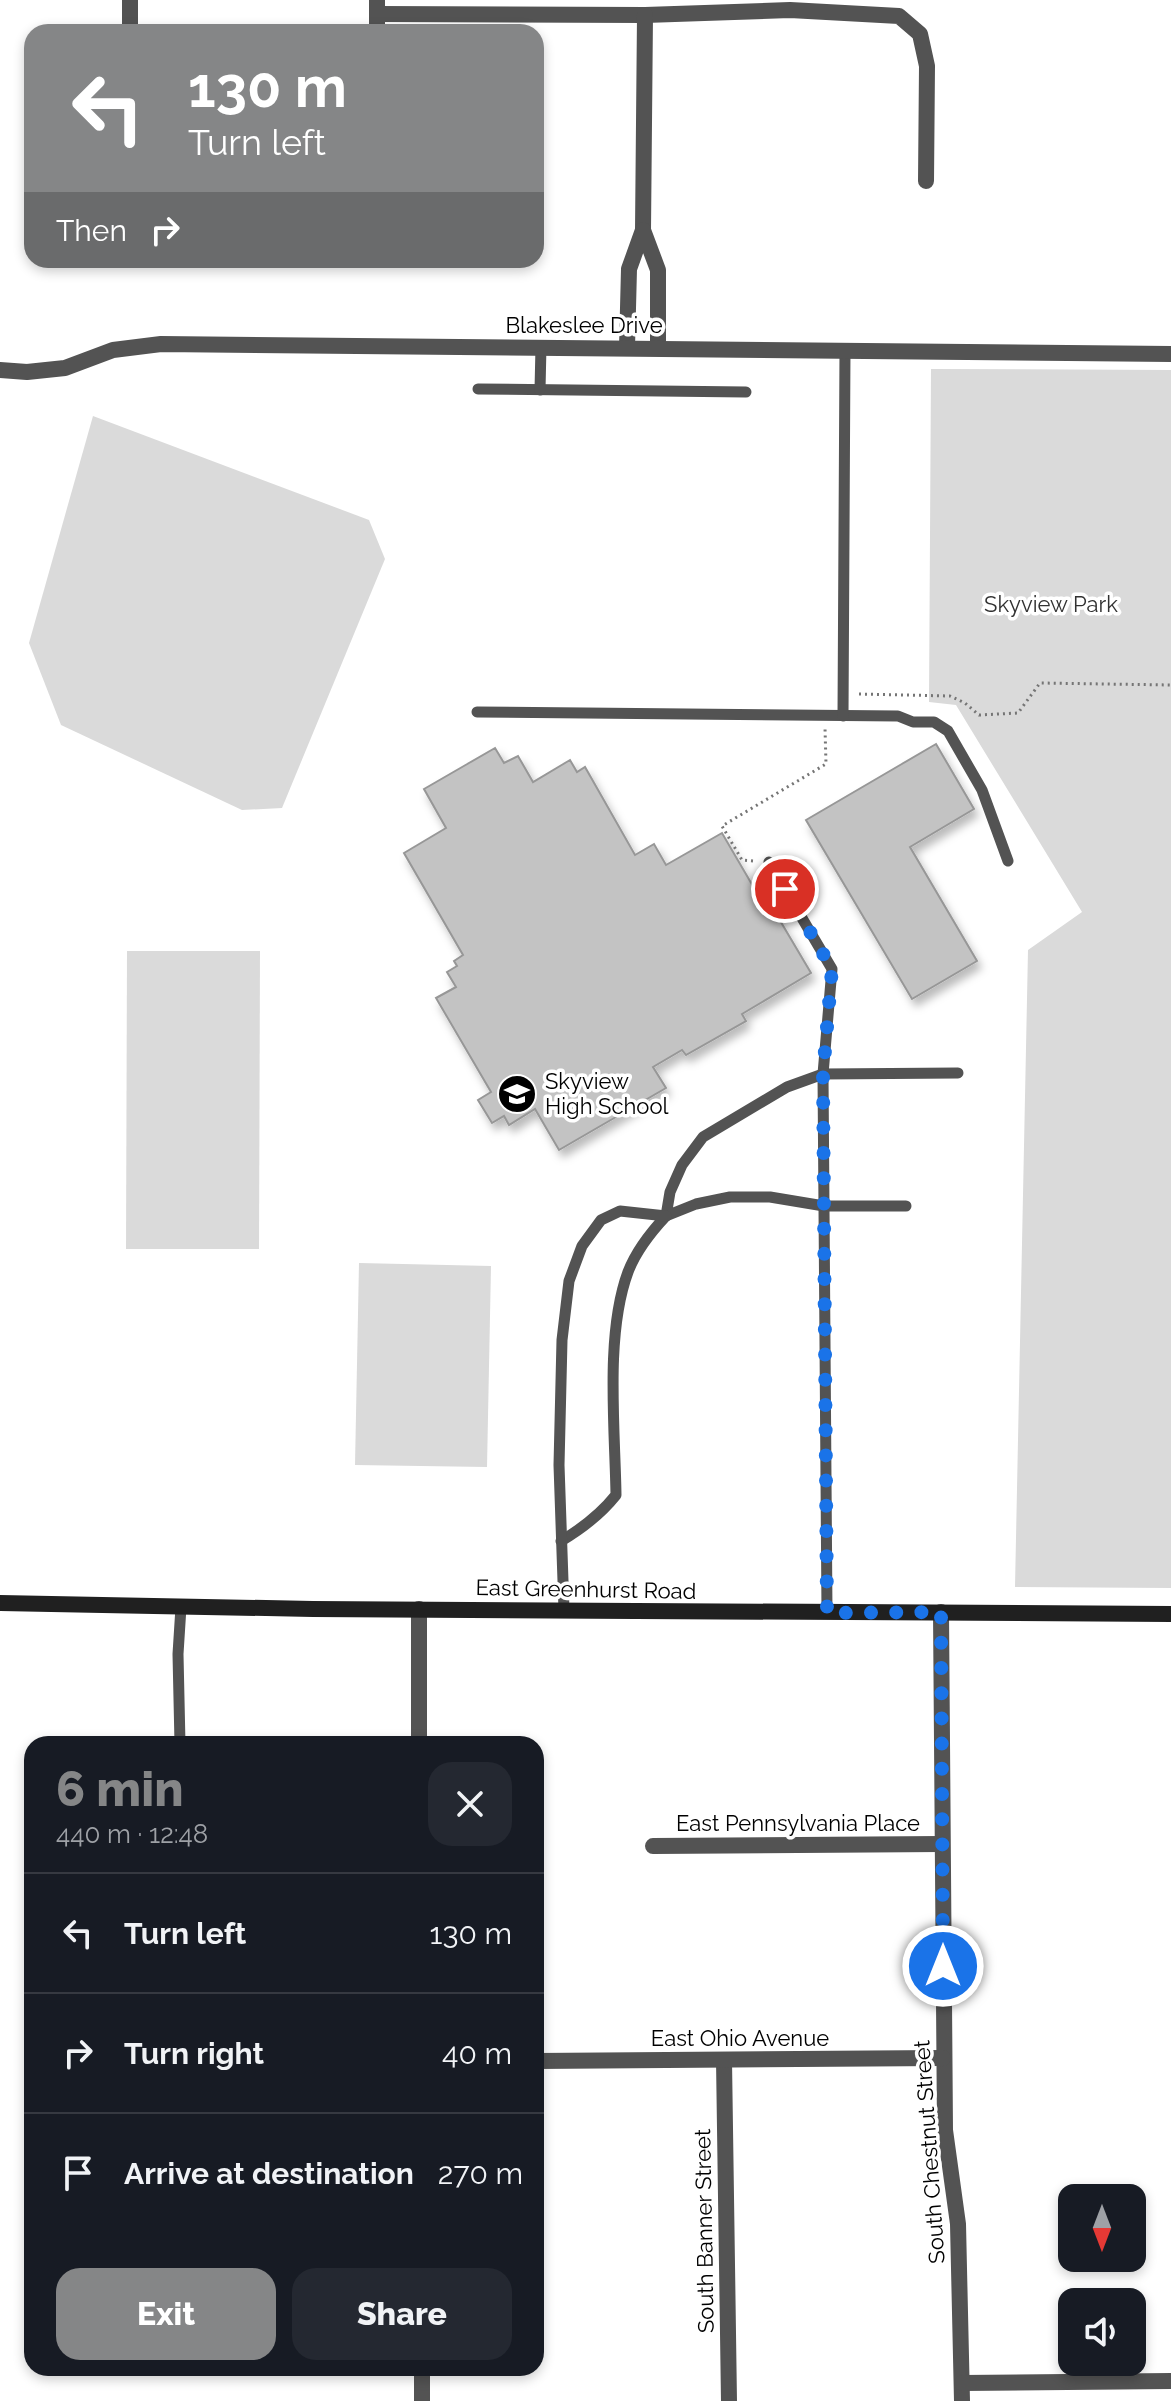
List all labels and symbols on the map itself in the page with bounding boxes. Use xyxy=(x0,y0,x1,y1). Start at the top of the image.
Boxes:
street label: Blakeslee Drive xyxy=(505,312,663,338)
park label: Skyview Park xyxy=(984,591,1118,617)
pin xyxy=(751,855,819,923)
place label: Skyview High School xyxy=(545,1068,669,1119)
school or university icon: Skyview High School xyxy=(496,1073,538,1115)
street label: East Greenhurst Road xyxy=(475,1574,697,1604)
street label: East Pennsylvania Place xyxy=(676,1810,920,1836)
position arrow xyxy=(901,1924,985,2008)
street label: East Ohio Avenue xyxy=(651,2025,829,2051)
street label: South Chestnut Street xyxy=(908,2039,950,2265)
street label: South Banner Street xyxy=(689,2128,719,2333)
north arrow xyxy=(1058,2184,1146,2272)

